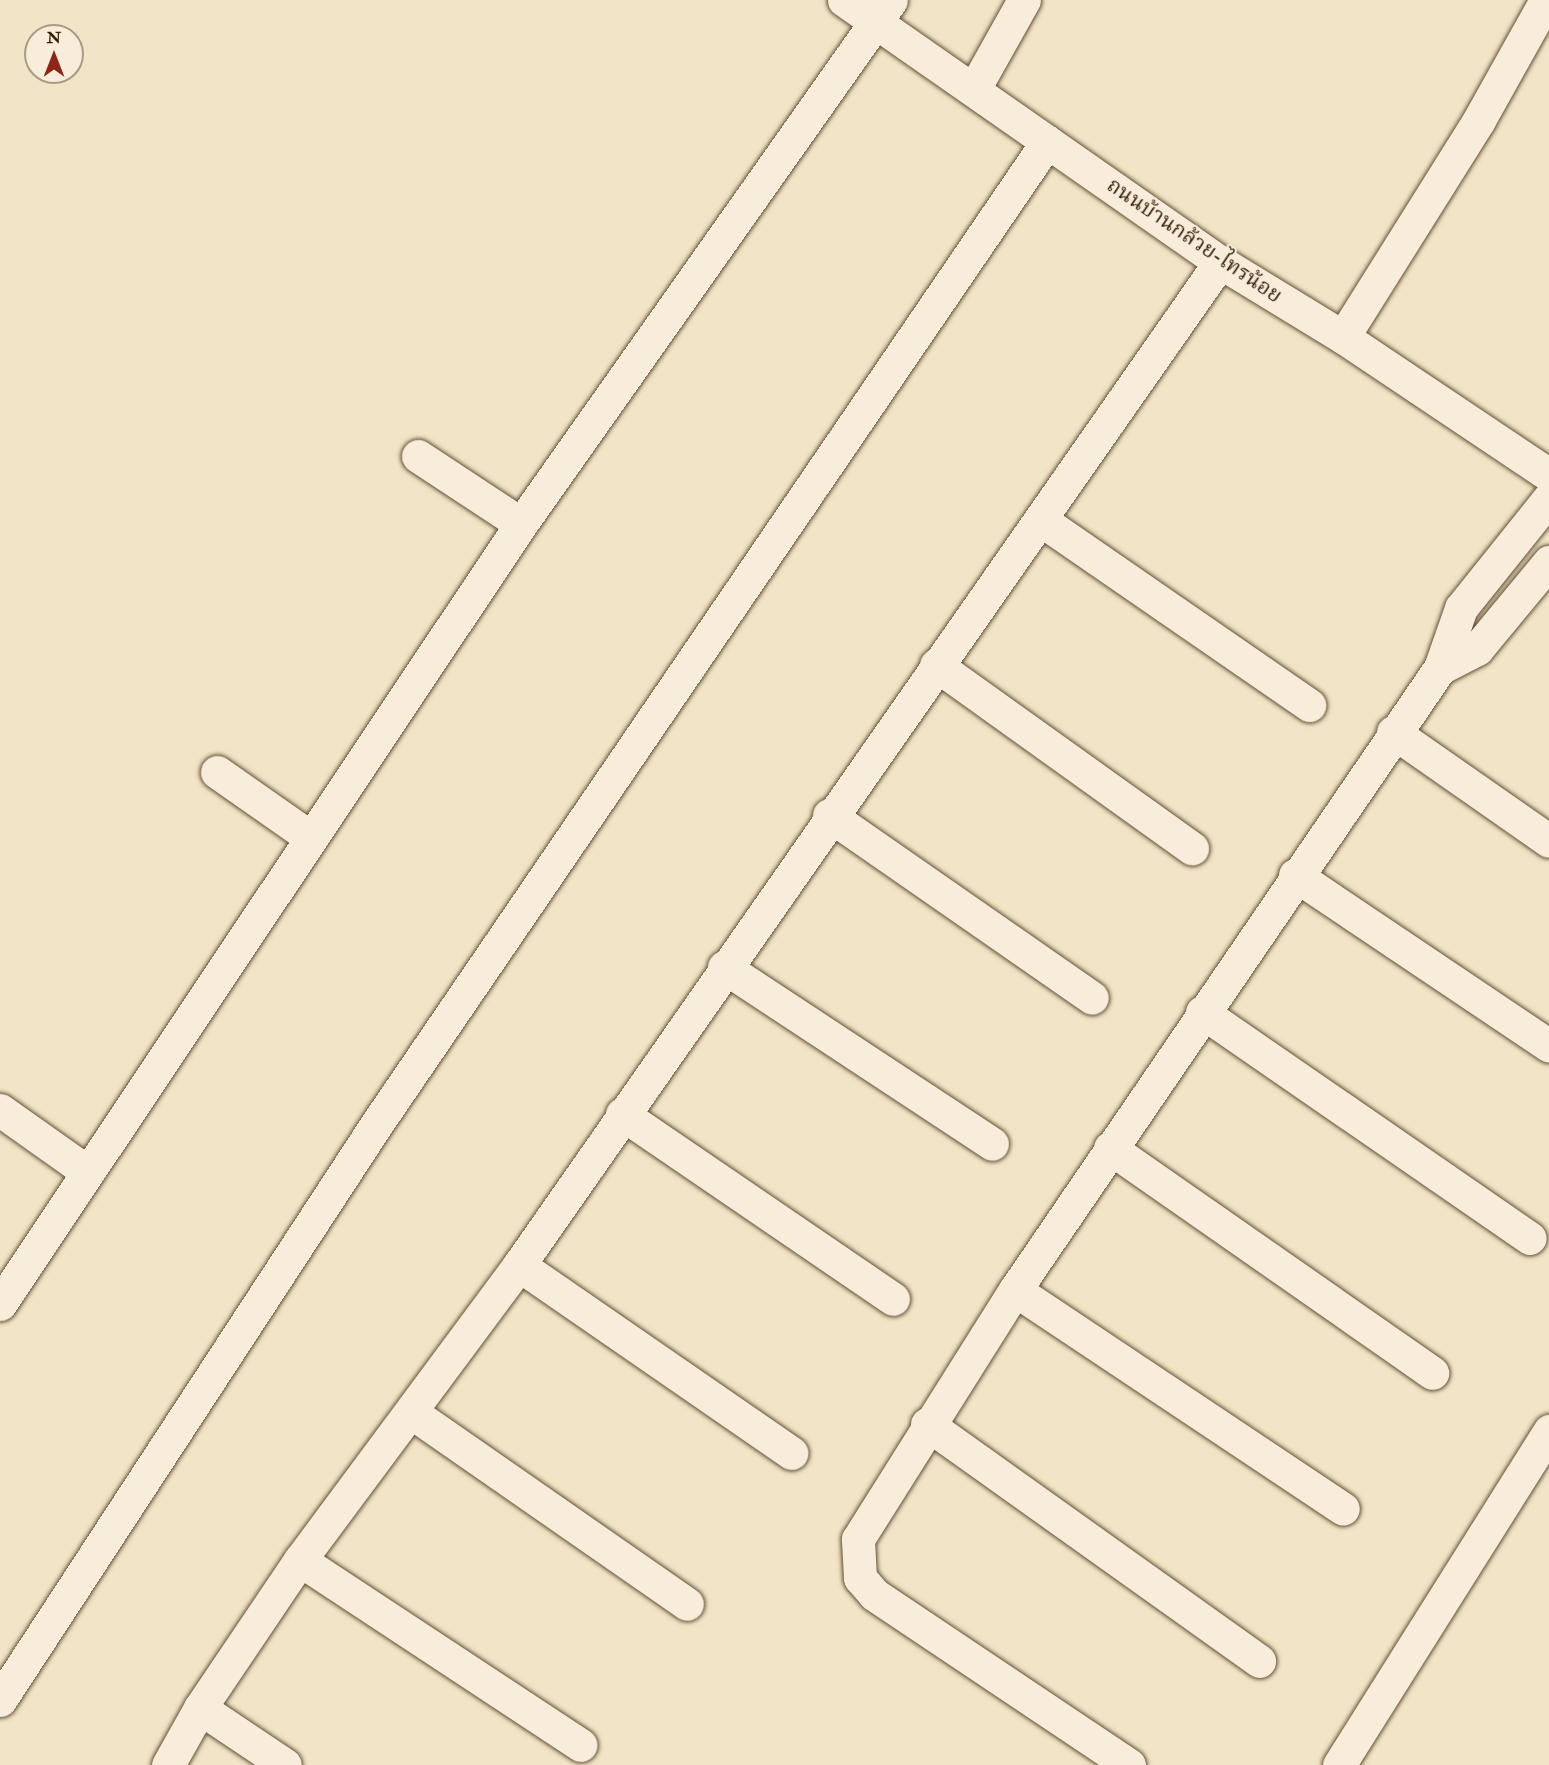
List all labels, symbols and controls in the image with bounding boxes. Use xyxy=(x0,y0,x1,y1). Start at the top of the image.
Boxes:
north arrow xyxy=(24,24,84,84)
text: N xyxy=(47,28,61,48)
street label: ถนนบ้านกล้วย-ไทรน้อย xyxy=(1102,173,1286,309)

